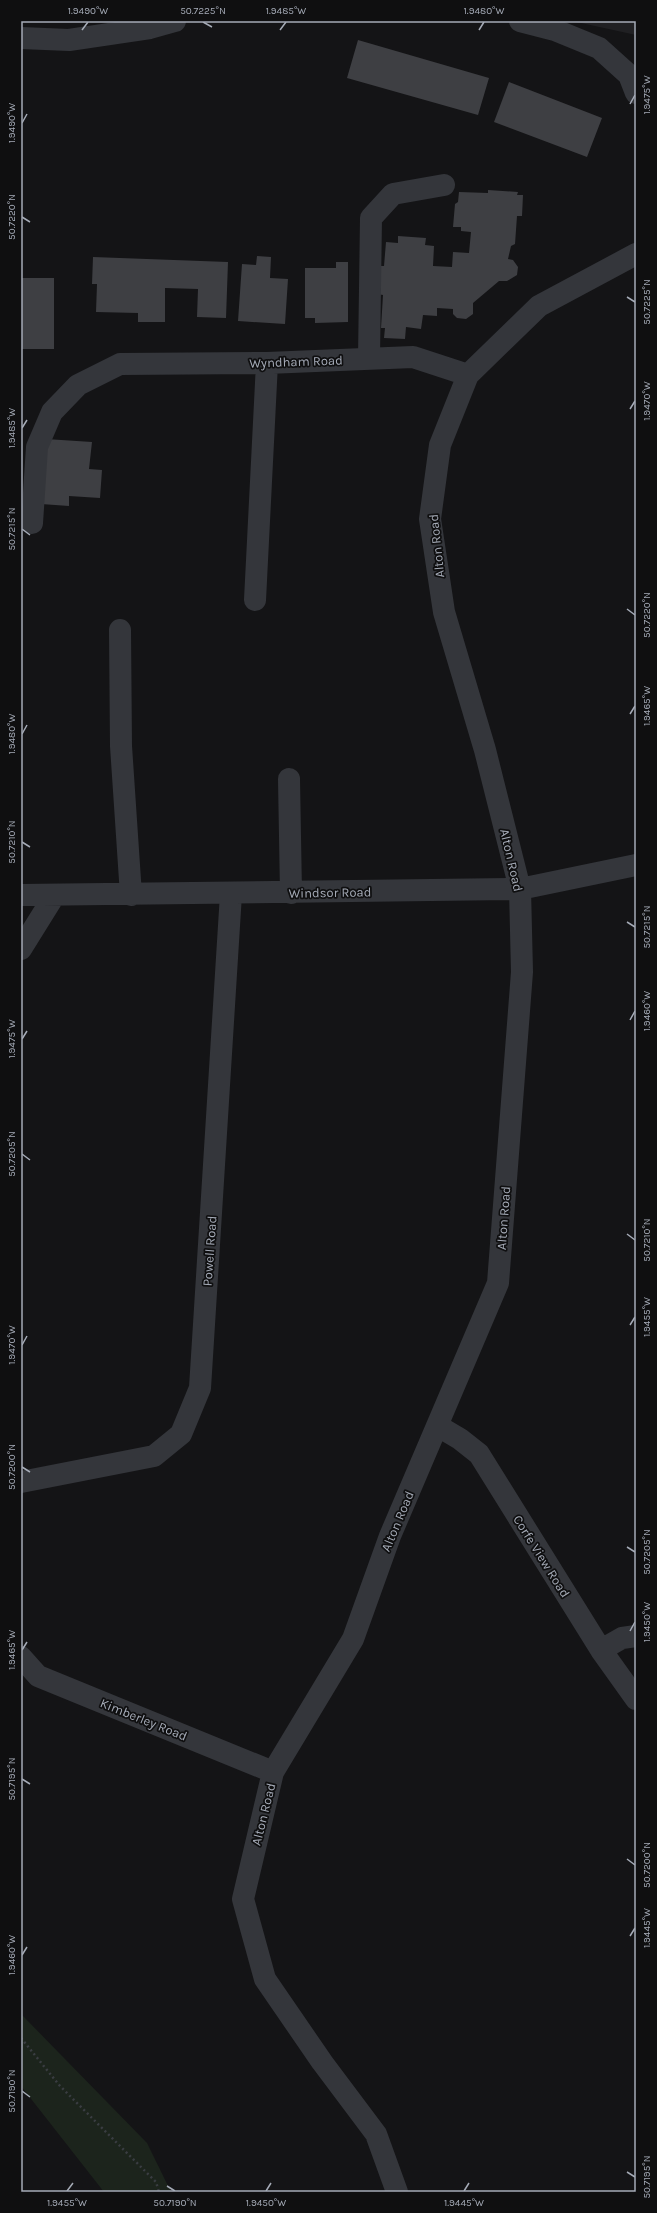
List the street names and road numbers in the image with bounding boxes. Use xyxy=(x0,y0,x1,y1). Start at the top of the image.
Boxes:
street label: Wyndham Road xyxy=(249,352,343,371)
street label: Alton Road xyxy=(426,513,447,579)
street label: Alton Road xyxy=(497,827,526,893)
street label: Windsor Road xyxy=(289,884,371,901)
street label: Alton Road xyxy=(494,1186,513,1250)
street label: Powell Road xyxy=(200,1215,219,1287)
street label: Alton Road xyxy=(378,1489,417,1554)
street label: Corfe View Road xyxy=(510,1512,573,1600)
street label: Kimberley Road xyxy=(98,1695,189,1744)
street label: Alton Road xyxy=(248,1781,279,1847)

